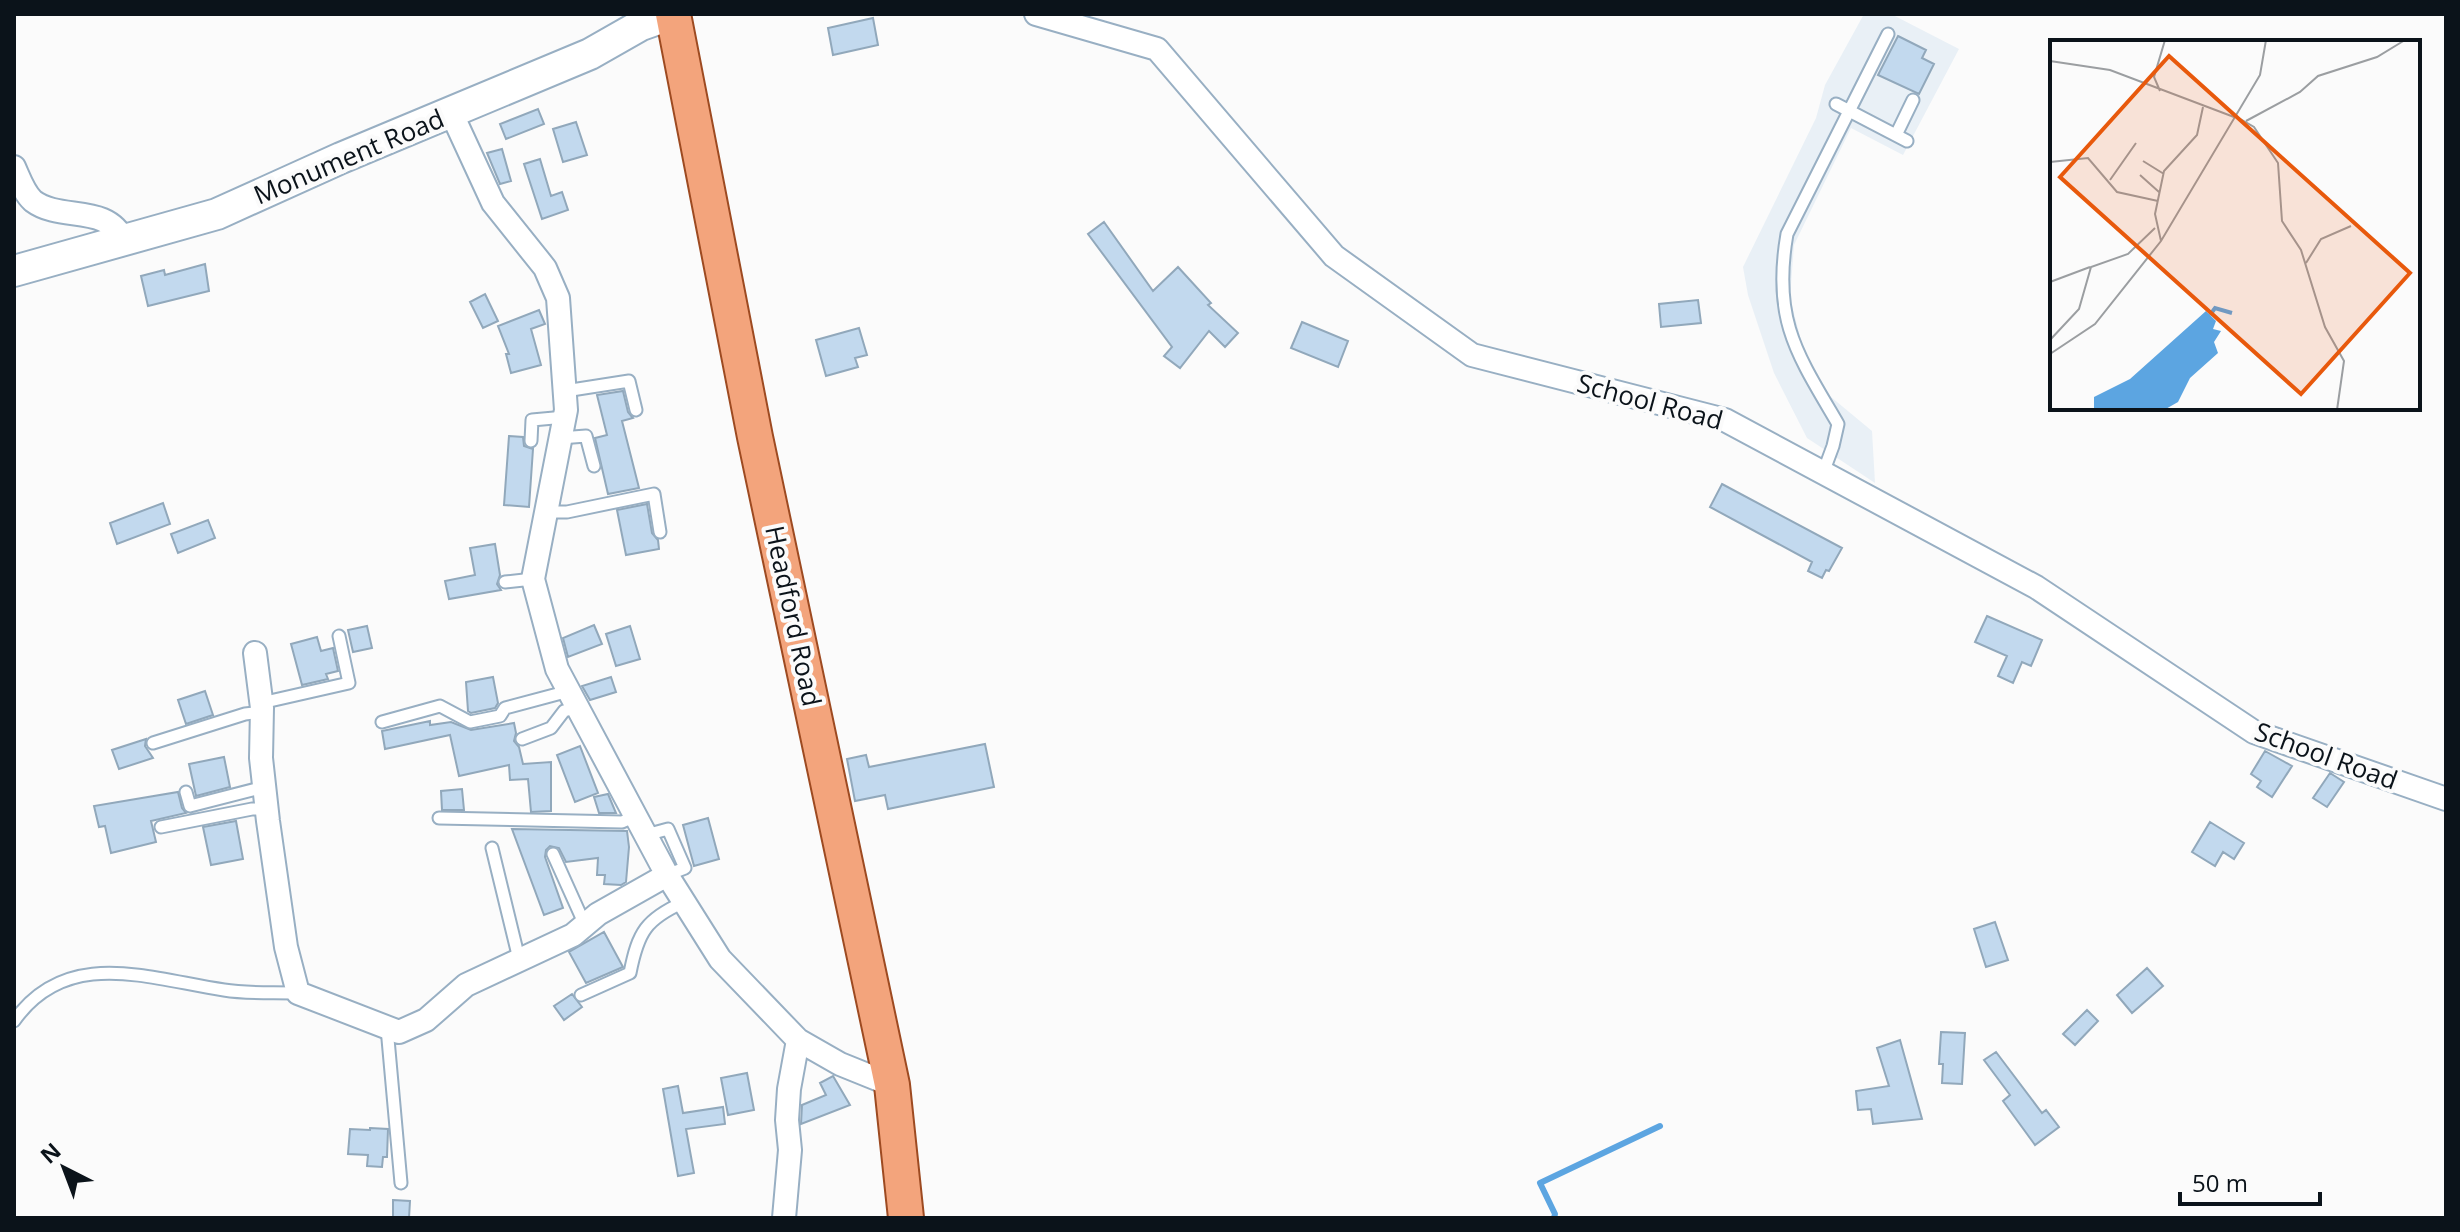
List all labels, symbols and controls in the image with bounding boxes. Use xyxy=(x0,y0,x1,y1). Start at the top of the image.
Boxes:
inset map xyxy=(2050,40,2420,410)
street label: Monument Road xyxy=(248,100,449,212)
street label: School Road xyxy=(1573,364,1727,438)
street label: Headford Road xyxy=(757,522,831,709)
street label: School Road xyxy=(2250,713,2403,798)
north arrow xyxy=(24,1128,104,1208)
text: N xyxy=(33,1135,67,1170)
scale bar xyxy=(2180,1156,2320,1206)
text: 50 m xyxy=(2192,1166,2248,1199)

